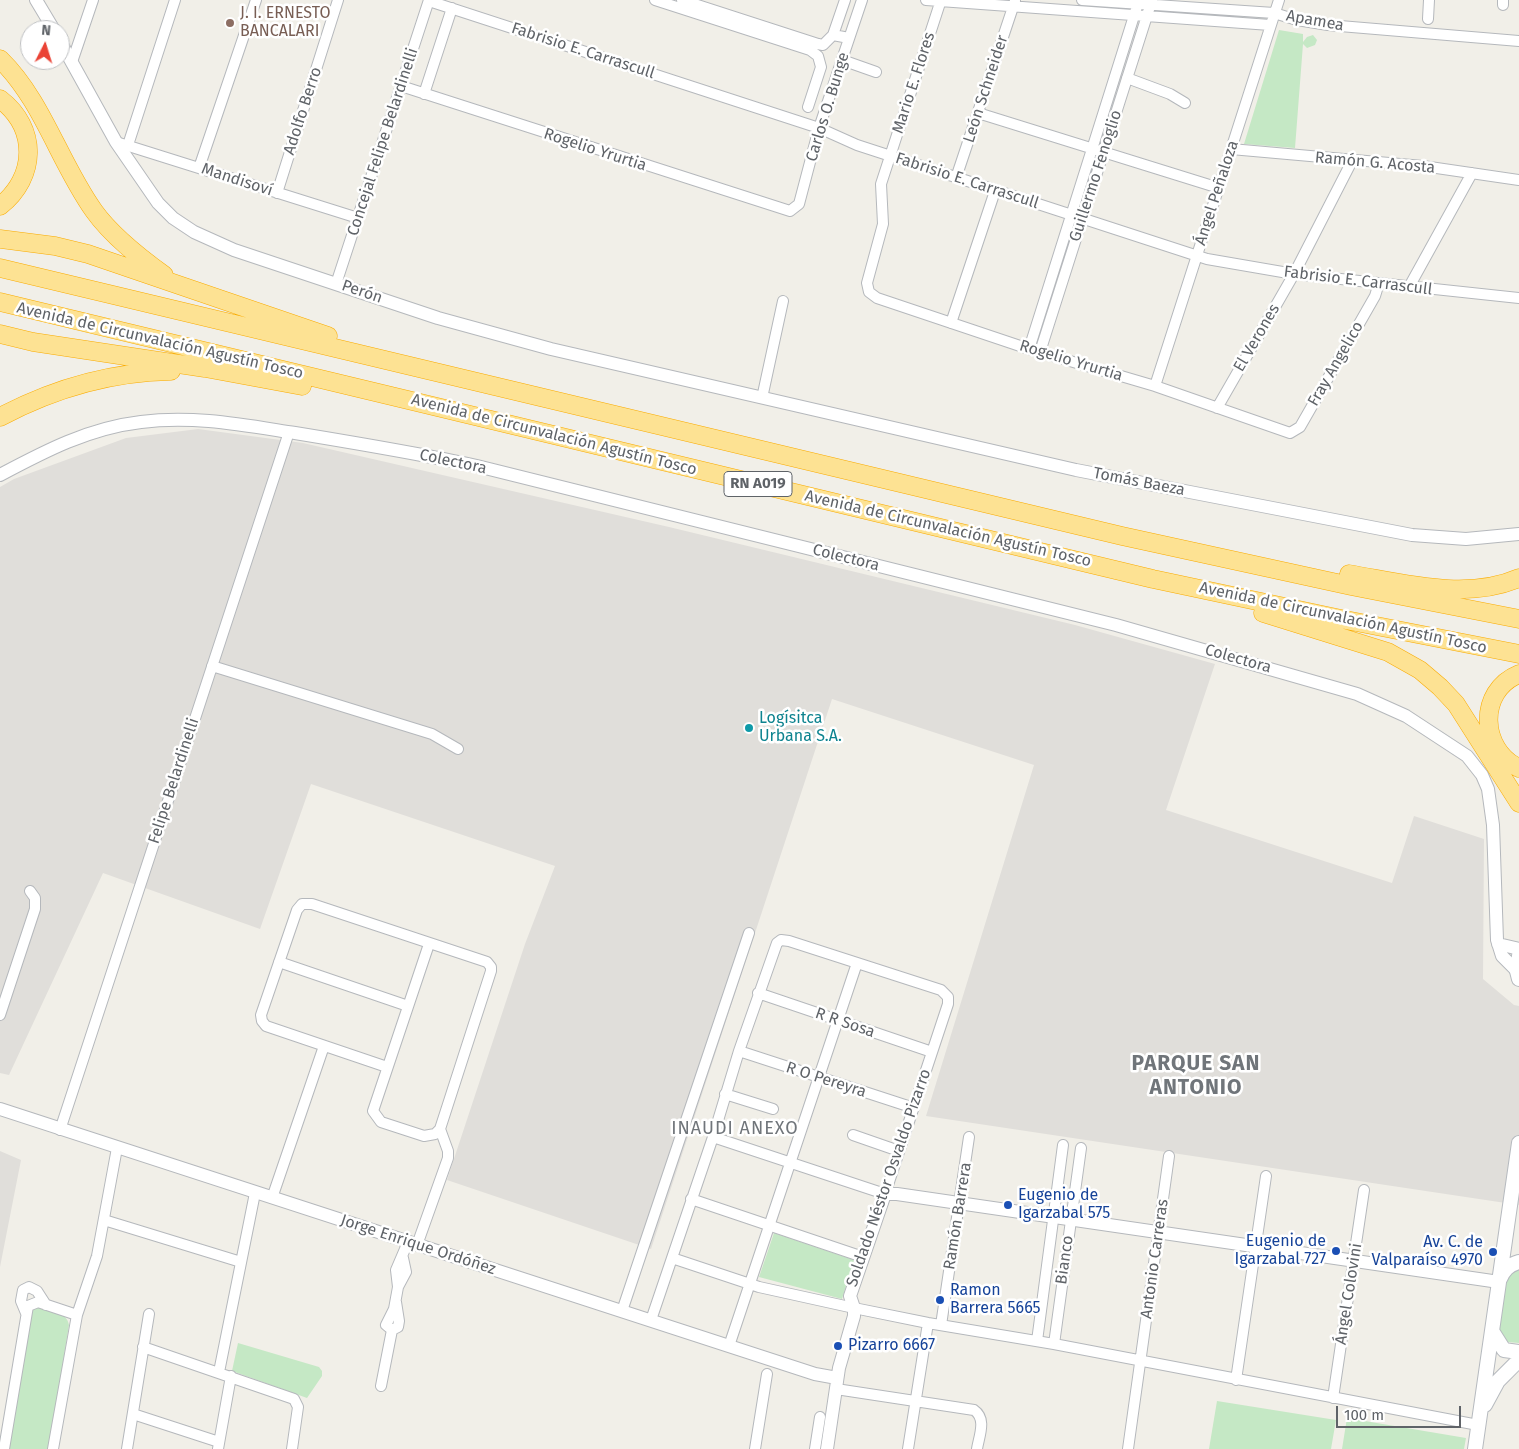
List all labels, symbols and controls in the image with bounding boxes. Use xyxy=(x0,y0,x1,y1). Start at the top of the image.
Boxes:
place label: J. I. ERNESTO BANCALARI xyxy=(240,4,330,42)
street label: Apamea xyxy=(1285,6,1345,36)
marker: J. I. ERNESTO BANCALARI xyxy=(224,17,236,29)
street label: Fabrisio E. Carrascull xyxy=(509,19,657,83)
north arrow xyxy=(20,20,70,70)
text: N xyxy=(41,22,52,39)
street label: Mario E. Flores xyxy=(889,30,939,136)
street label: León Schneider xyxy=(960,33,1012,145)
street label: Concejal Felipe Belardinelli xyxy=(343,46,423,238)
street label: Carlos O. Bunge xyxy=(802,50,854,164)
street label: Adolfo Berro xyxy=(280,65,326,157)
street label: Guillermo Fenoglio xyxy=(1066,108,1126,244)
street label: Rogelio Yrurtia xyxy=(541,124,649,176)
street label: Ángel Peñaloza xyxy=(1191,138,1243,248)
street label: Ramón G. Acosta xyxy=(1314,148,1436,178)
street label: Fabrisio E. Carrascull xyxy=(893,149,1041,213)
street label: Mandisoví xyxy=(199,159,275,201)
street label: Fabrisio E. Carrascull xyxy=(1283,262,1433,300)
street label: Perón xyxy=(339,276,385,308)
street label: Avenida de Circunvalación Agustín Tosco xyxy=(15,299,305,383)
street label: El Verones xyxy=(1230,301,1284,375)
street label: Fray Angelico xyxy=(1304,318,1368,410)
street label: Rogelio Yrurtia xyxy=(1017,336,1125,386)
street label: Avenida de Circunvalación Agustín Tosco xyxy=(409,390,699,480)
street label: Colectora xyxy=(418,446,488,478)
street label: Tomás Baeza xyxy=(1091,464,1187,500)
road number: RN A019 xyxy=(724,472,792,496)
street label: Avenida de Circunvalación Agustín Tosco xyxy=(803,487,1093,571)
street label: Colectora xyxy=(811,540,881,576)
street label: Avenida de Circunvalación Agustín Tosco xyxy=(1198,578,1488,658)
street label: Colectora xyxy=(1203,640,1273,678)
place label: Logísitca Urbana S.A. xyxy=(759,709,842,747)
street label: Felipe Belardinelli xyxy=(145,716,203,846)
marker: Logísitca Urbana S.A. xyxy=(743,722,755,734)
street label: R R Sosa xyxy=(813,1004,877,1042)
district label: PARQUE SAN ANTONIO xyxy=(1130,1051,1262,1101)
street label: R O Pereyra xyxy=(783,1058,869,1102)
street label: Soldado Néstor Osvaldo Pizarro xyxy=(843,1067,935,1289)
district label: INAUDI ANEXO xyxy=(670,1118,800,1140)
street label: Ramón Barrera xyxy=(940,1161,976,1271)
place label: Eugenio de Igarzabal 575 xyxy=(1018,1186,1110,1224)
street label: Antonio Carreras xyxy=(1137,1198,1173,1320)
marker: Eugenio de Igarzabal 575 xyxy=(1002,1199,1014,1211)
street label: Jorge Enrique Ordóñez xyxy=(338,1211,498,1279)
place label: Eugenio de Igarzabal 727 xyxy=(1235,1232,1326,1270)
place label: Av. C. de Valparaíso 4970 xyxy=(1371,1233,1483,1271)
street label: Bianco xyxy=(1052,1234,1078,1286)
street label: Ángel Colovini xyxy=(1332,1242,1366,1346)
marker: Eugenio de Igarzabal 727 xyxy=(1330,1245,1342,1257)
marker: Av. C. de Valparaíso 4970 xyxy=(1487,1246,1499,1258)
place label: Ramon Barrera 5665 xyxy=(950,1281,1041,1319)
marker: Ramon Barrera 5665 xyxy=(934,1294,946,1306)
place label: Pizarro 6667 xyxy=(848,1336,935,1356)
marker: Pizarro 6667 xyxy=(832,1340,844,1352)
scale bar xyxy=(1339,1396,1464,1428)
text: 100 m xyxy=(1344,1406,1384,1424)

